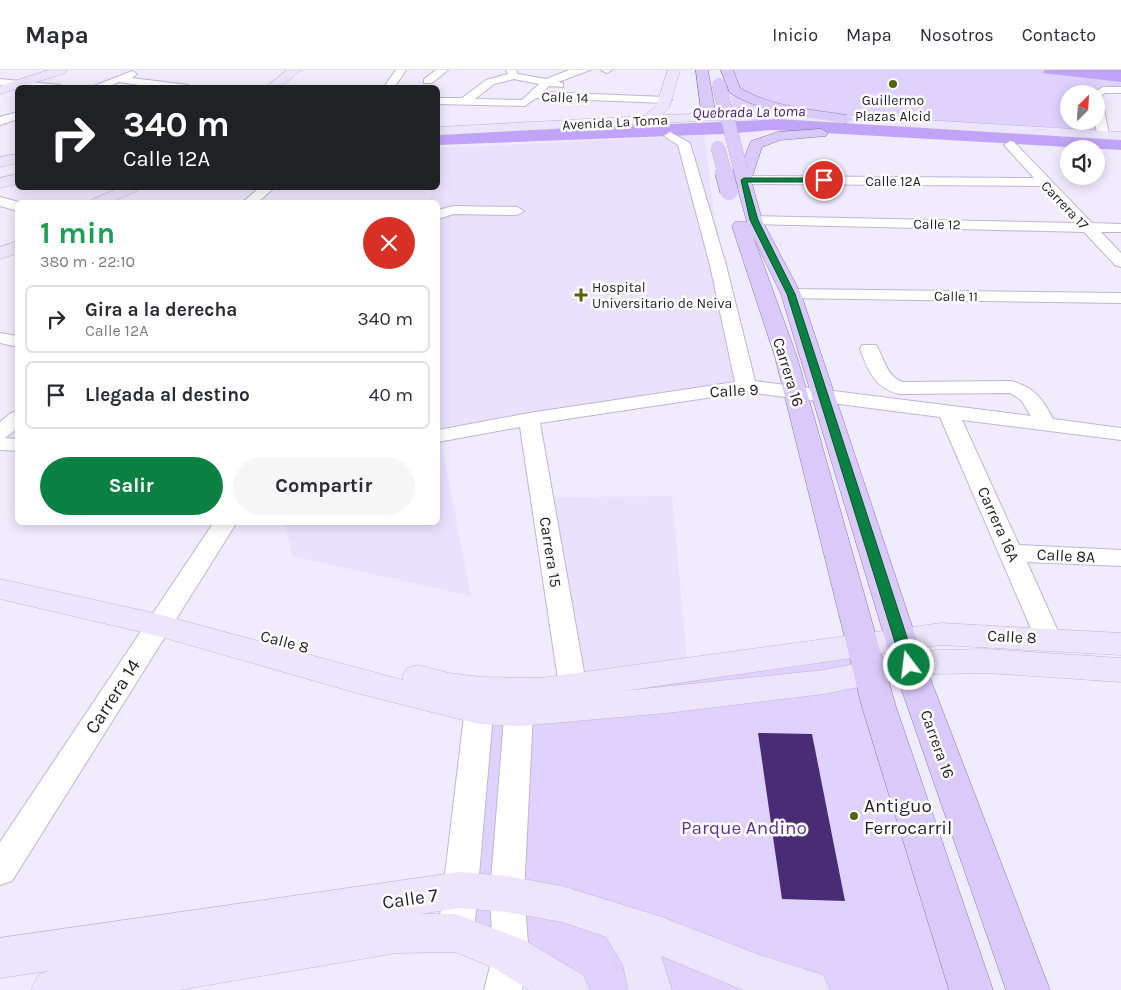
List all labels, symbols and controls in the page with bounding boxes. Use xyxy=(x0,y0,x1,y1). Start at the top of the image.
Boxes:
text: Mapa xyxy=(25,21,89,49)
text: Inicio xyxy=(772,24,818,46)
text: Mapa xyxy=(846,24,892,46)
text: Nosotros xyxy=(920,24,994,46)
text: Contacto xyxy=(1022,24,1096,46)
marker: Guillermo Plazas Alcid xyxy=(887,78,899,90)
north arrow xyxy=(1060,85,1105,130)
map controls xyxy=(1060,85,1105,185)
street label: Calle 14 xyxy=(541,88,589,107)
place label: Guillermo Plazas Alcid xyxy=(855,92,931,125)
water label: Quebrada La toma xyxy=(692,102,806,122)
text: 340 m xyxy=(123,104,230,145)
icon: right xyxy=(40,105,105,170)
street label: Avenida La Toma xyxy=(562,111,668,134)
button: sound xyxy=(1060,140,1105,185)
text: Calle 12A xyxy=(123,146,210,172)
pin xyxy=(803,159,845,201)
icon: arrive xyxy=(810,166,838,194)
street label: Calle 12A xyxy=(865,173,921,190)
street label: Carrera 17 xyxy=(1037,178,1092,233)
text: 1 min xyxy=(40,215,115,251)
street label: Calle 12 xyxy=(913,216,961,233)
button: close xyxy=(363,217,415,269)
text: 380 m · 22:10 xyxy=(40,252,135,271)
place label: Hospital Universitario de Neiva xyxy=(592,279,732,312)
marker: Hospital Universitario de Neiva xyxy=(574,288,588,302)
street label: Calle 11 xyxy=(934,288,978,305)
text: Gira a la derecha xyxy=(85,299,237,321)
icon: right xyxy=(42,305,70,333)
text: 340 m xyxy=(358,308,413,330)
text: Calle 12A xyxy=(85,321,148,340)
street label: Carrera 16 xyxy=(769,335,808,409)
street label: Calle 9 xyxy=(709,380,759,401)
icon: arrive xyxy=(42,381,70,409)
text: Llegada al destino xyxy=(85,384,250,406)
text: 40 m xyxy=(369,384,413,406)
button: Salir xyxy=(40,457,223,515)
button: Compartir xyxy=(233,457,415,515)
street label: Carrera 16A xyxy=(974,484,1024,565)
street label: Carrera 15 xyxy=(536,515,565,589)
street label: Calle 8A xyxy=(1036,544,1096,567)
street label: Calle 8 xyxy=(259,626,311,657)
street label: Calle 8 xyxy=(987,626,1037,647)
position arrow xyxy=(882,638,934,690)
street label: Carrera 14 xyxy=(81,655,145,738)
street label: Carrera 16 xyxy=(916,707,959,781)
place label: Antiguo Ferrocarril xyxy=(864,795,952,839)
marker: Antiguo Ferrocarril xyxy=(848,810,860,822)
park label: Parque Andino xyxy=(681,817,807,839)
street label: Calle 7 xyxy=(381,884,439,914)

